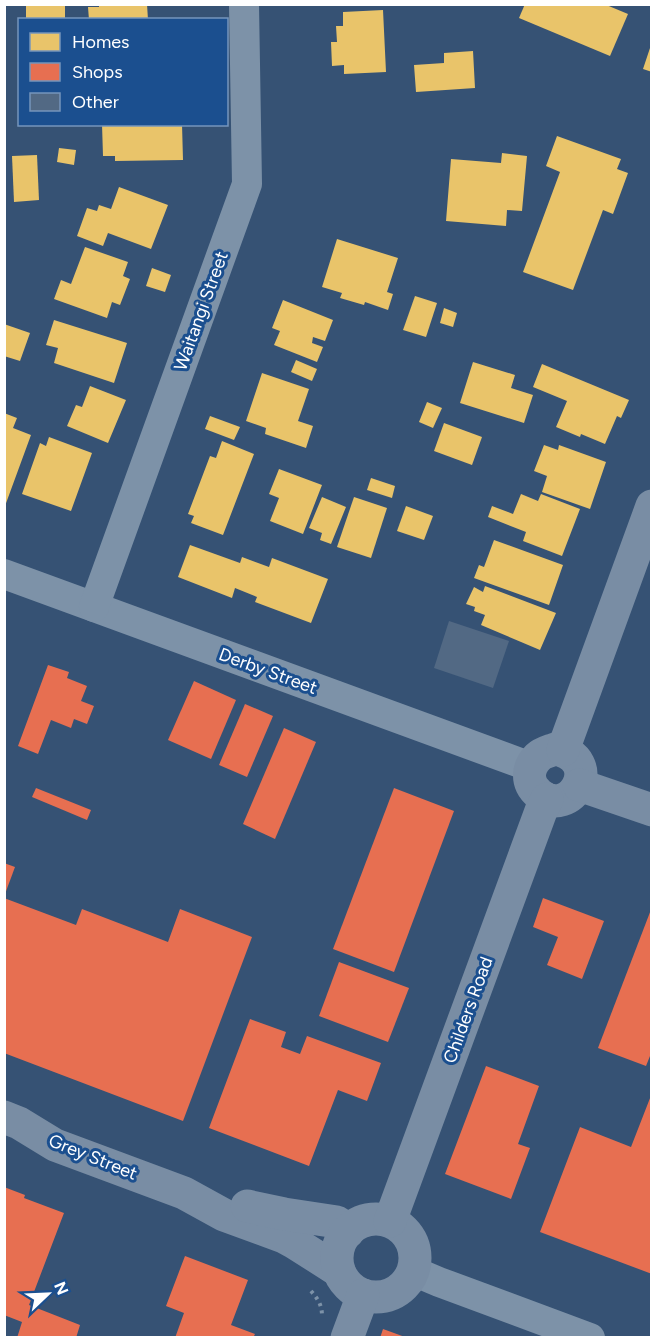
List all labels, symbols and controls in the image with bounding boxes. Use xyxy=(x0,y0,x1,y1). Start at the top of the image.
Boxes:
legend xyxy=(18,18,228,126)
text: Homes xyxy=(72,31,130,53)
text: Shops xyxy=(72,61,123,83)
text: Other xyxy=(72,91,119,113)
street label: Waitangi Street xyxy=(169,248,233,374)
street label: Derby Street xyxy=(216,643,320,699)
street label: Childers Road xyxy=(439,954,497,1066)
street label: Grey Street xyxy=(45,1129,141,1185)
north arrow xyxy=(18,1264,78,1324)
text: N xyxy=(50,1279,73,1298)

